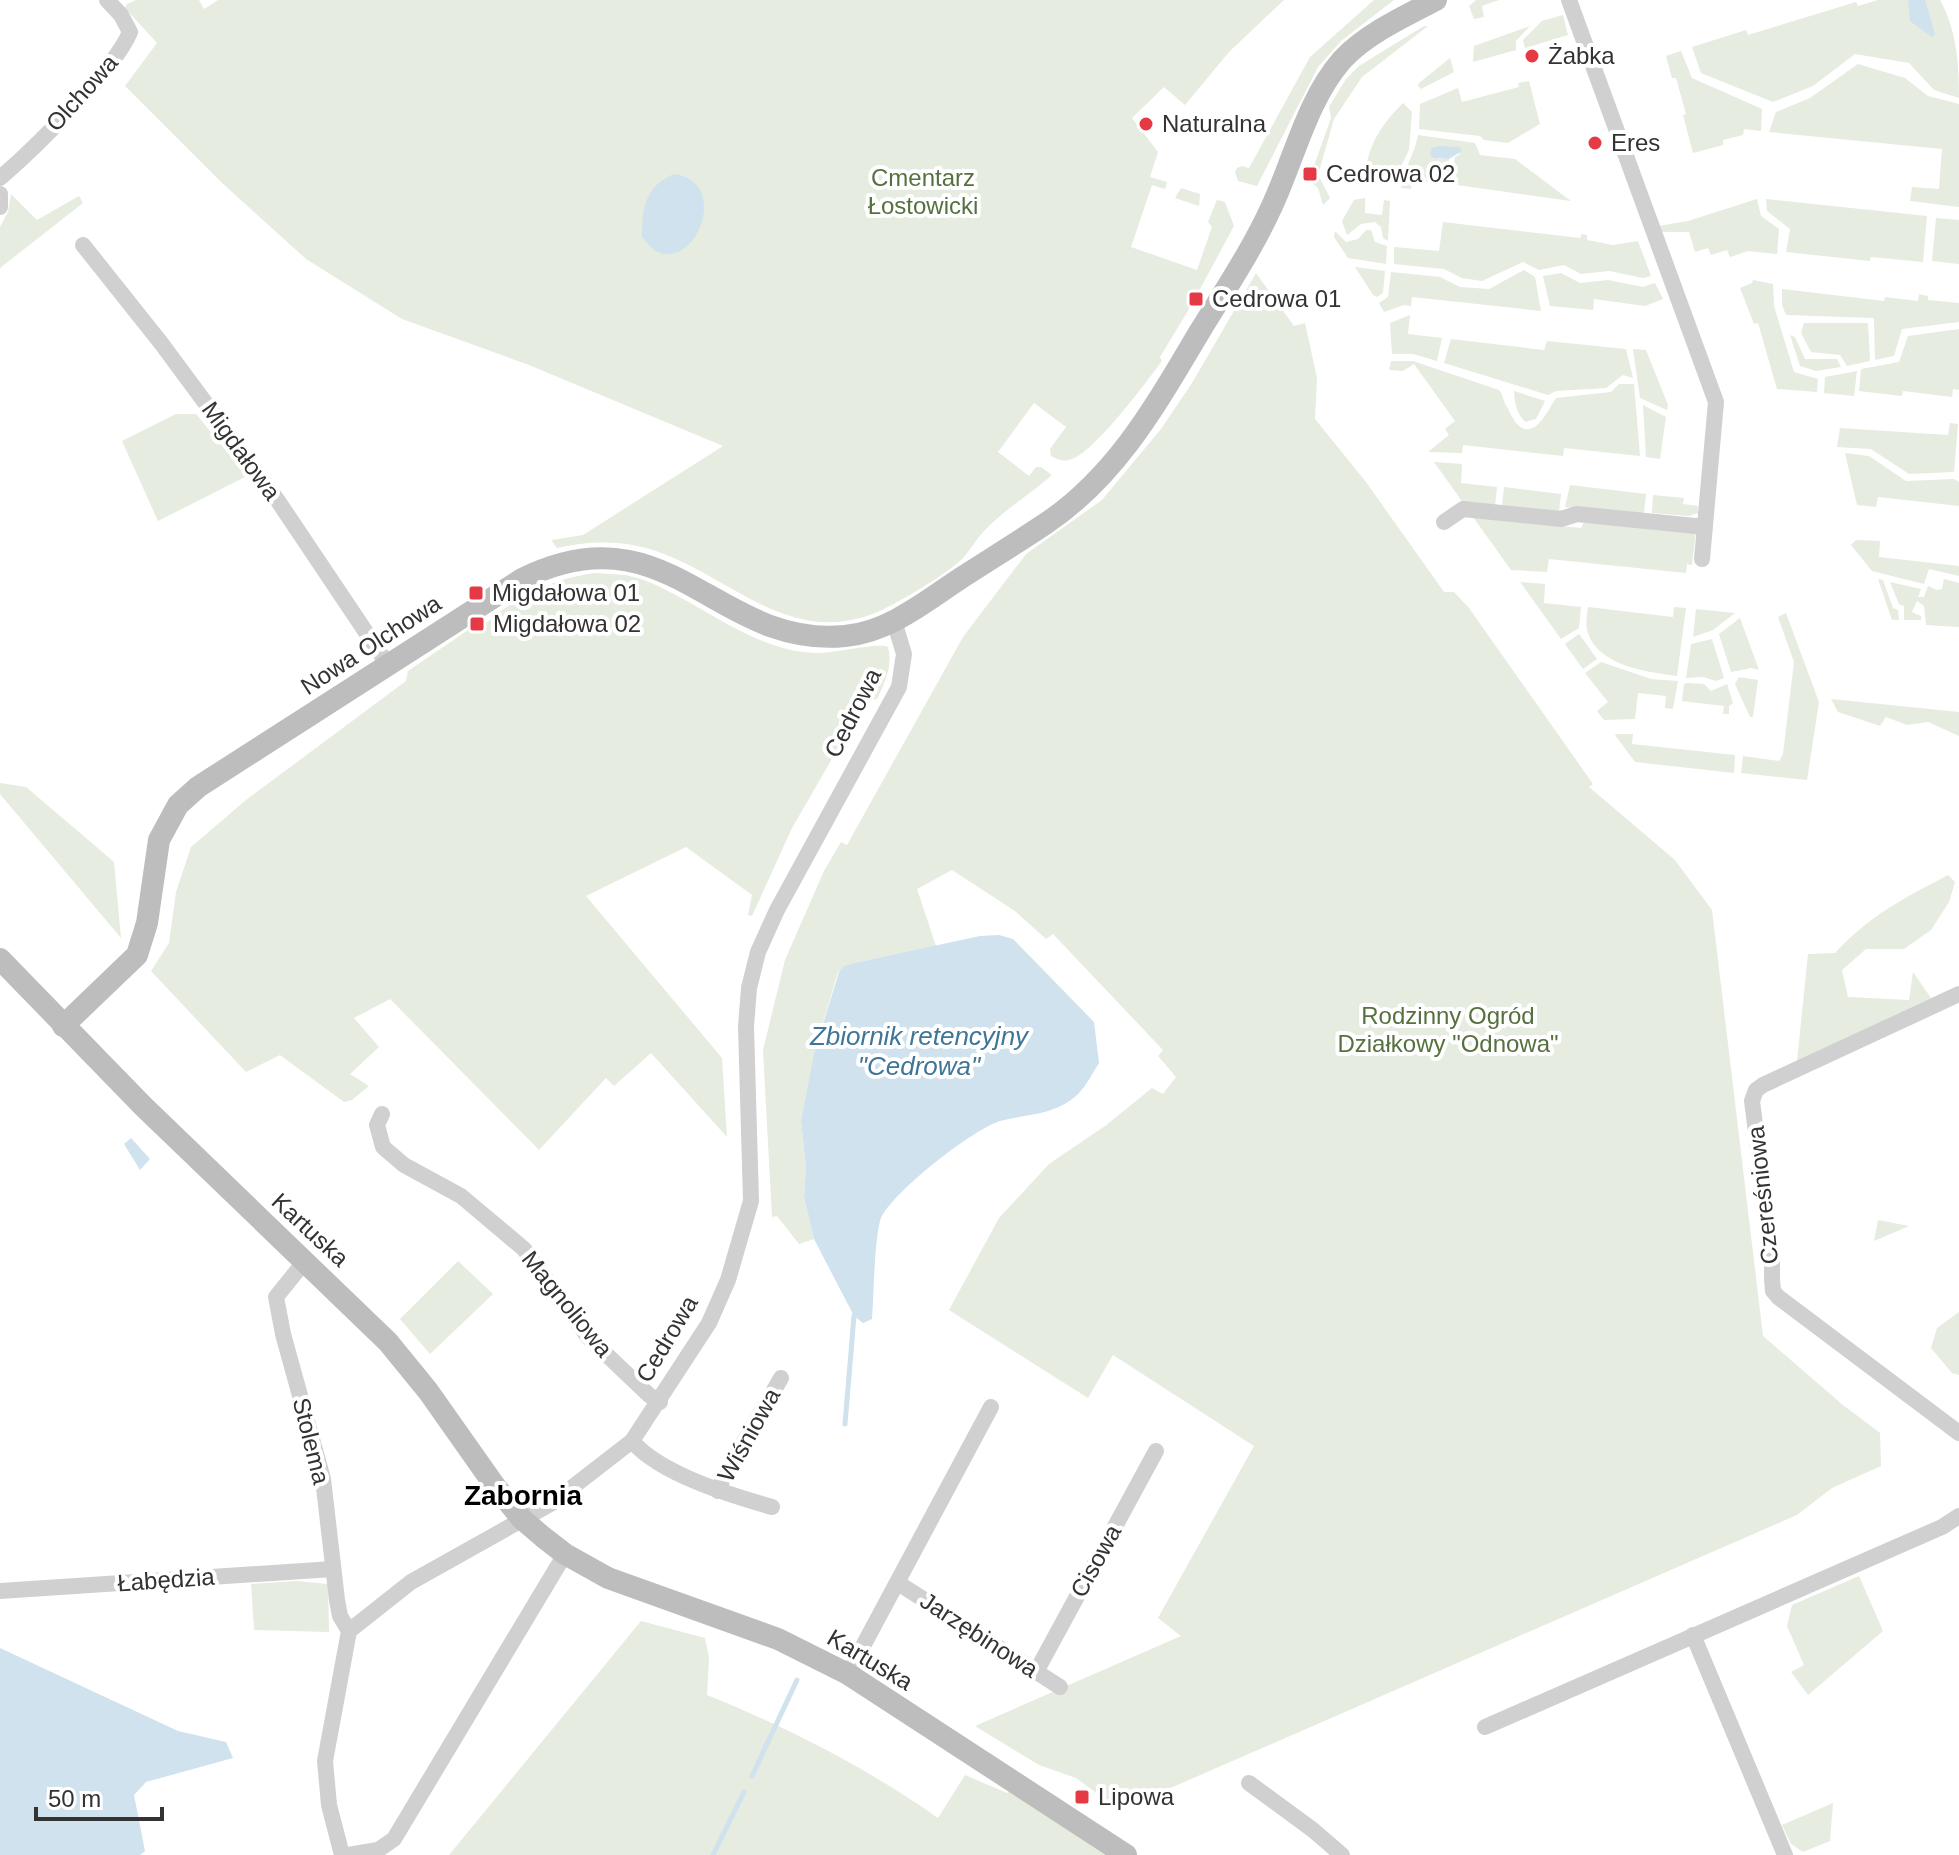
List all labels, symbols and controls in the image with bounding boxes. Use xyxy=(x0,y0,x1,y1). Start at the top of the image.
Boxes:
place label: Żabka xyxy=(1548,42,1615,69)
marker: Żabka xyxy=(1523,47,1541,65)
street label: Olchowa xyxy=(40,48,123,136)
place label: Naturalna xyxy=(1162,110,1267,137)
marker: Naturalna xyxy=(1137,115,1155,133)
place label: Eres xyxy=(1611,129,1660,156)
marker: Eres xyxy=(1586,134,1604,152)
place label: Cedrowa 02 xyxy=(1326,160,1455,187)
park label: Cmentarz Łostowicki xyxy=(868,164,978,219)
marker: Cedrowa 02 xyxy=(1301,165,1319,183)
place label: Cedrowa 01 xyxy=(1212,285,1341,312)
marker: Cedrowa 01 xyxy=(1187,290,1205,308)
street label: Migdałowa xyxy=(197,396,286,506)
place label: Migdałowa 01 xyxy=(492,579,640,606)
marker: Migdałowa 01 xyxy=(467,584,485,602)
street label: Nowa Olchowa xyxy=(296,589,446,700)
place label: Migdałowa 02 xyxy=(493,610,641,637)
marker: Migdałowa 02 xyxy=(468,615,486,633)
street label: Cedrowa xyxy=(819,663,887,762)
park label: Rodzinny Ogród Działkowy "Odnowa" xyxy=(1337,1002,1559,1057)
water label: Zbiornik retencyjny "Cedrowa" xyxy=(809,1021,1030,1081)
street label: Czereśniowa xyxy=(1742,1124,1783,1265)
street label: Kartuska xyxy=(266,1187,355,1272)
street label: Magnoliowa xyxy=(517,1245,619,1362)
street label: Cedrowa xyxy=(630,1290,703,1387)
street label: Wiśniowa xyxy=(712,1383,786,1486)
street label: Stolema xyxy=(288,1395,335,1487)
district label: Zabornia xyxy=(464,1480,583,1511)
street label: Cisowa xyxy=(1065,1519,1127,1602)
street label: Łabędzia xyxy=(116,1563,216,1596)
street label: Jarzębinowa xyxy=(915,1587,1044,1683)
street label: Kartuska xyxy=(823,1624,918,1696)
scale bar xyxy=(36,1771,162,1821)
place label: Lipowa xyxy=(1098,1783,1175,1810)
text: 50 m xyxy=(48,1785,101,1812)
marker: Lipowa xyxy=(1073,1788,1091,1806)

